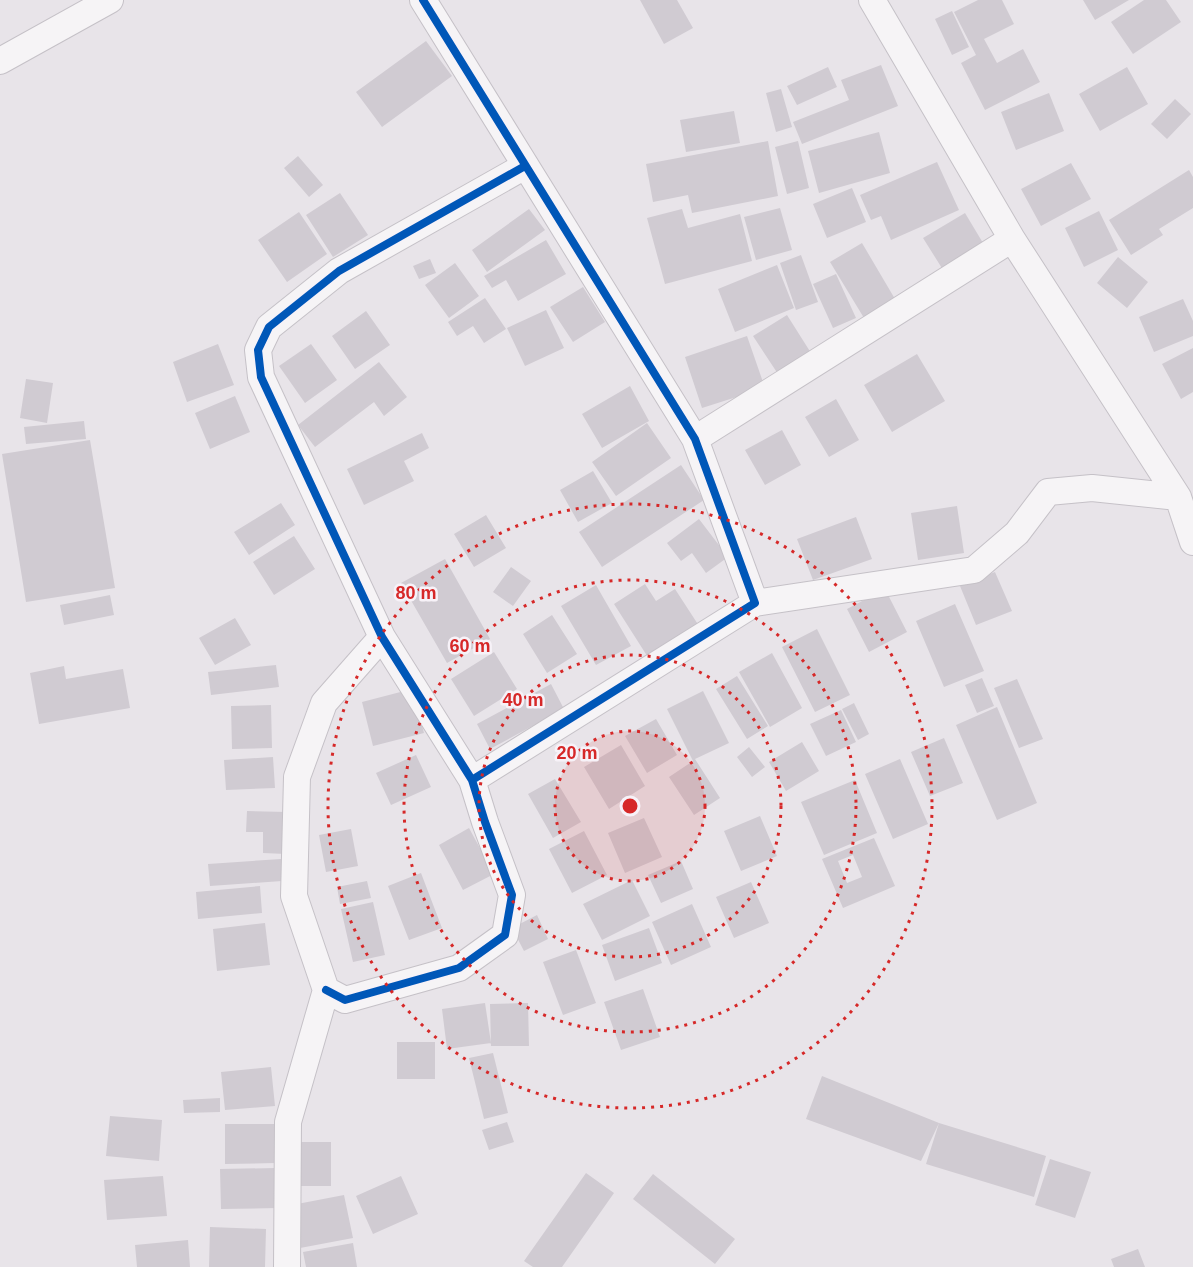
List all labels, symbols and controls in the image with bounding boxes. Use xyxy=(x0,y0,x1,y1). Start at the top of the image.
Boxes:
text: 80 m xyxy=(395,583,437,603)
text: 60 m xyxy=(449,636,491,656)
text: 40 m xyxy=(502,690,544,710)
text: 20 m xyxy=(556,743,598,763)
centre of rings xyxy=(620,796,640,816)

